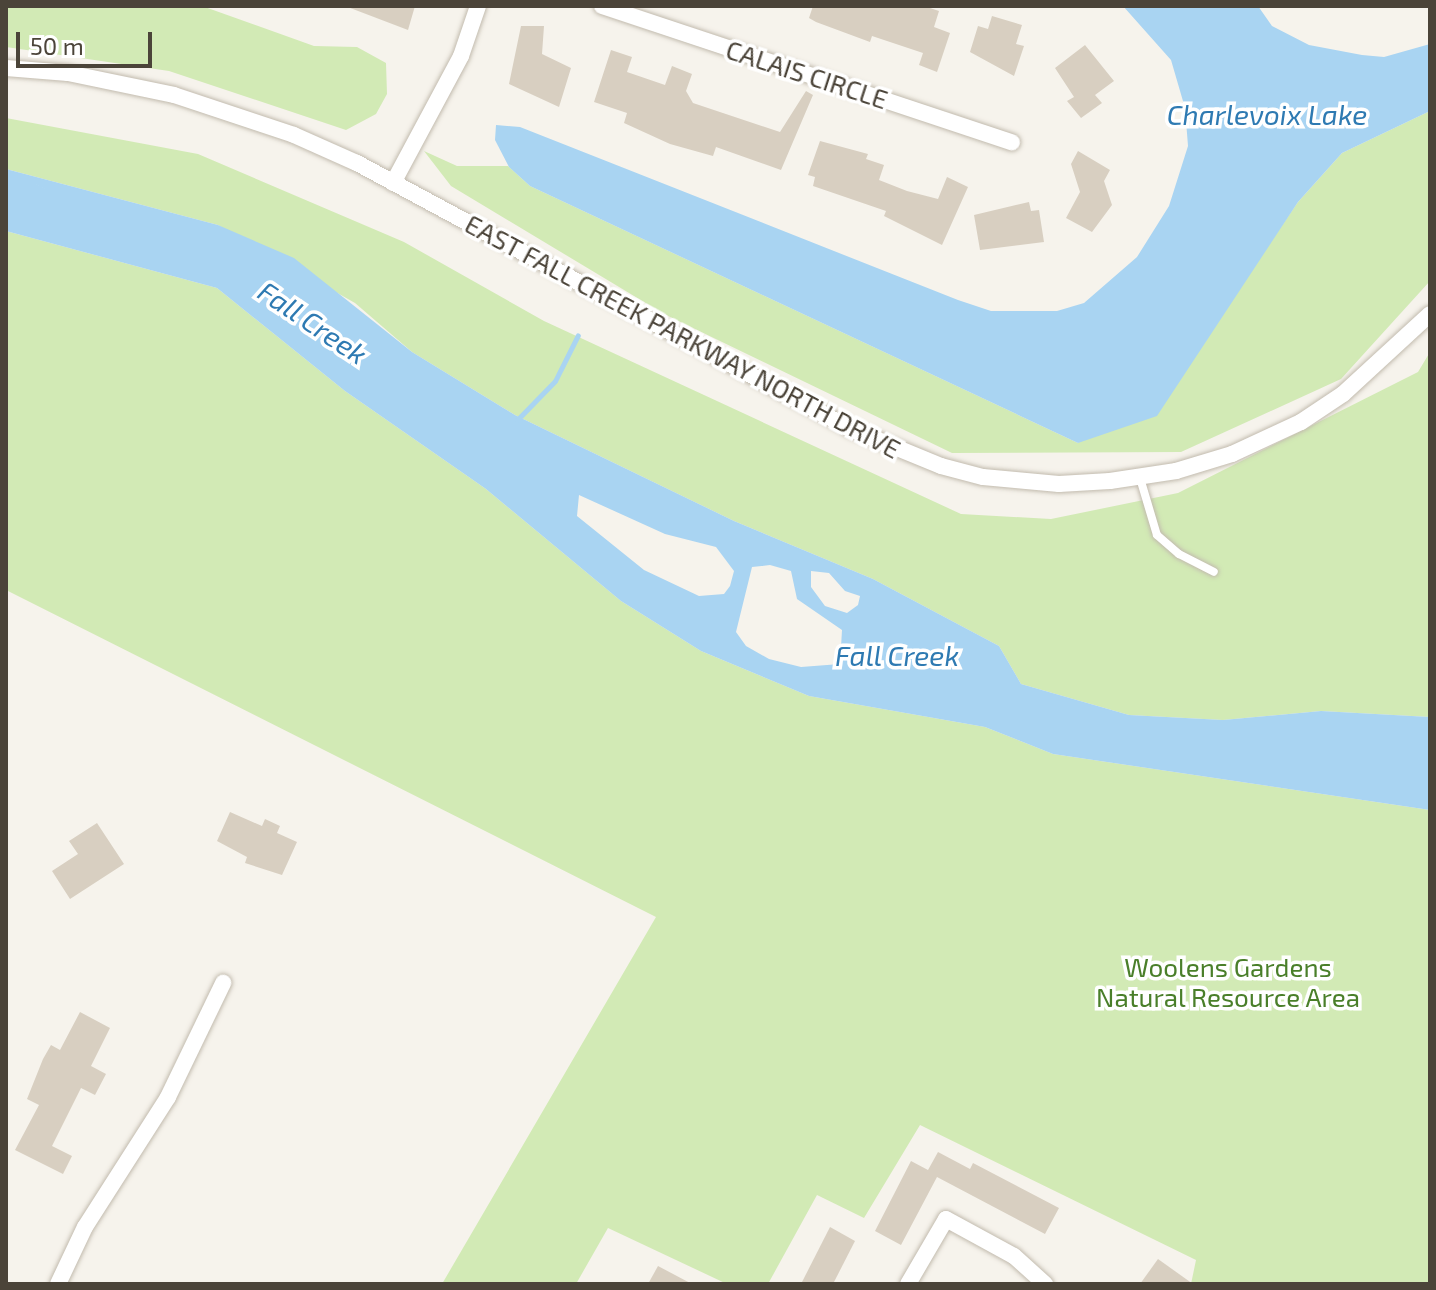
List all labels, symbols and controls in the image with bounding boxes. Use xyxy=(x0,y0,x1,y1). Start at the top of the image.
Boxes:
scale bar xyxy=(20,16,156,66)
text: 50 m xyxy=(30,31,84,60)
street label: CALAIS CIRCLE xyxy=(722,33,892,115)
water label: Charlevoix Lake xyxy=(1167,97,1367,131)
street label: EAST FALL CREEK PARKWAY NORTH DRIVE xyxy=(459,207,907,465)
water label: Fall Creek xyxy=(252,273,374,371)
water label: Fall Creek xyxy=(835,638,959,672)
park label: Woolens Gardens Natural Resource Area xyxy=(1095,951,1361,1012)

